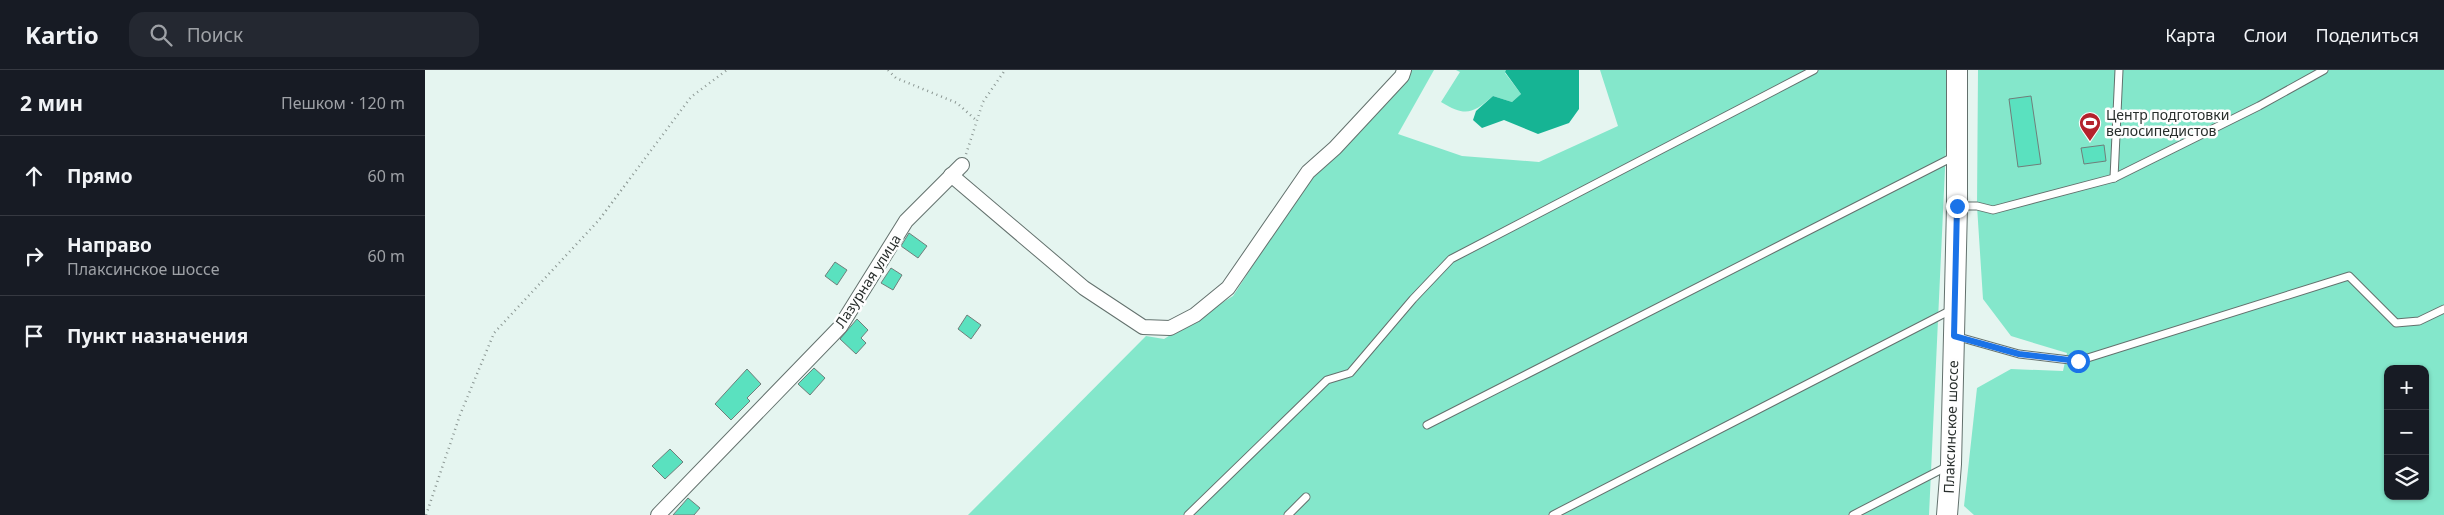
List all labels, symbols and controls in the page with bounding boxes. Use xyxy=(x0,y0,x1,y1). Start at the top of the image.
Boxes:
search box xyxy=(129,12,479,57)
text: Kartio xyxy=(25,18,99,51)
icon: search xyxy=(147,21,175,49)
text: Поиск xyxy=(187,22,243,48)
text: Карта xyxy=(2165,23,2215,47)
text: Слои xyxy=(2243,23,2287,47)
text: Поделиться xyxy=(2315,23,2419,47)
text: 2 мин xyxy=(20,89,83,117)
text: Пешком · 120 m xyxy=(281,92,405,114)
place label: Центр подготовки велосипедистов xyxy=(2106,105,2229,140)
sports icon: Центр подготовки велосипедистов xyxy=(2078,111,2102,142)
icon: ahead xyxy=(20,162,48,190)
text: Прямо xyxy=(67,163,133,189)
text: 60 m xyxy=(368,165,405,187)
route end xyxy=(1946,195,1969,218)
street label: Лазурная улица xyxy=(830,230,905,331)
text: Направо xyxy=(67,232,152,258)
icon: right xyxy=(20,242,48,270)
text: 60 m xyxy=(368,245,405,267)
text: Плаксинское шоссе xyxy=(67,258,219,280)
icon: arrive xyxy=(20,322,48,350)
text: Пункт назначения xyxy=(67,323,248,349)
route start xyxy=(2067,350,2090,373)
street label: Плаксинское шоссе xyxy=(1939,360,1962,494)
map controls xyxy=(2384,365,2429,500)
button: + xyxy=(2384,365,2429,410)
button: − xyxy=(2384,410,2429,455)
button: layers xyxy=(2384,455,2429,500)

